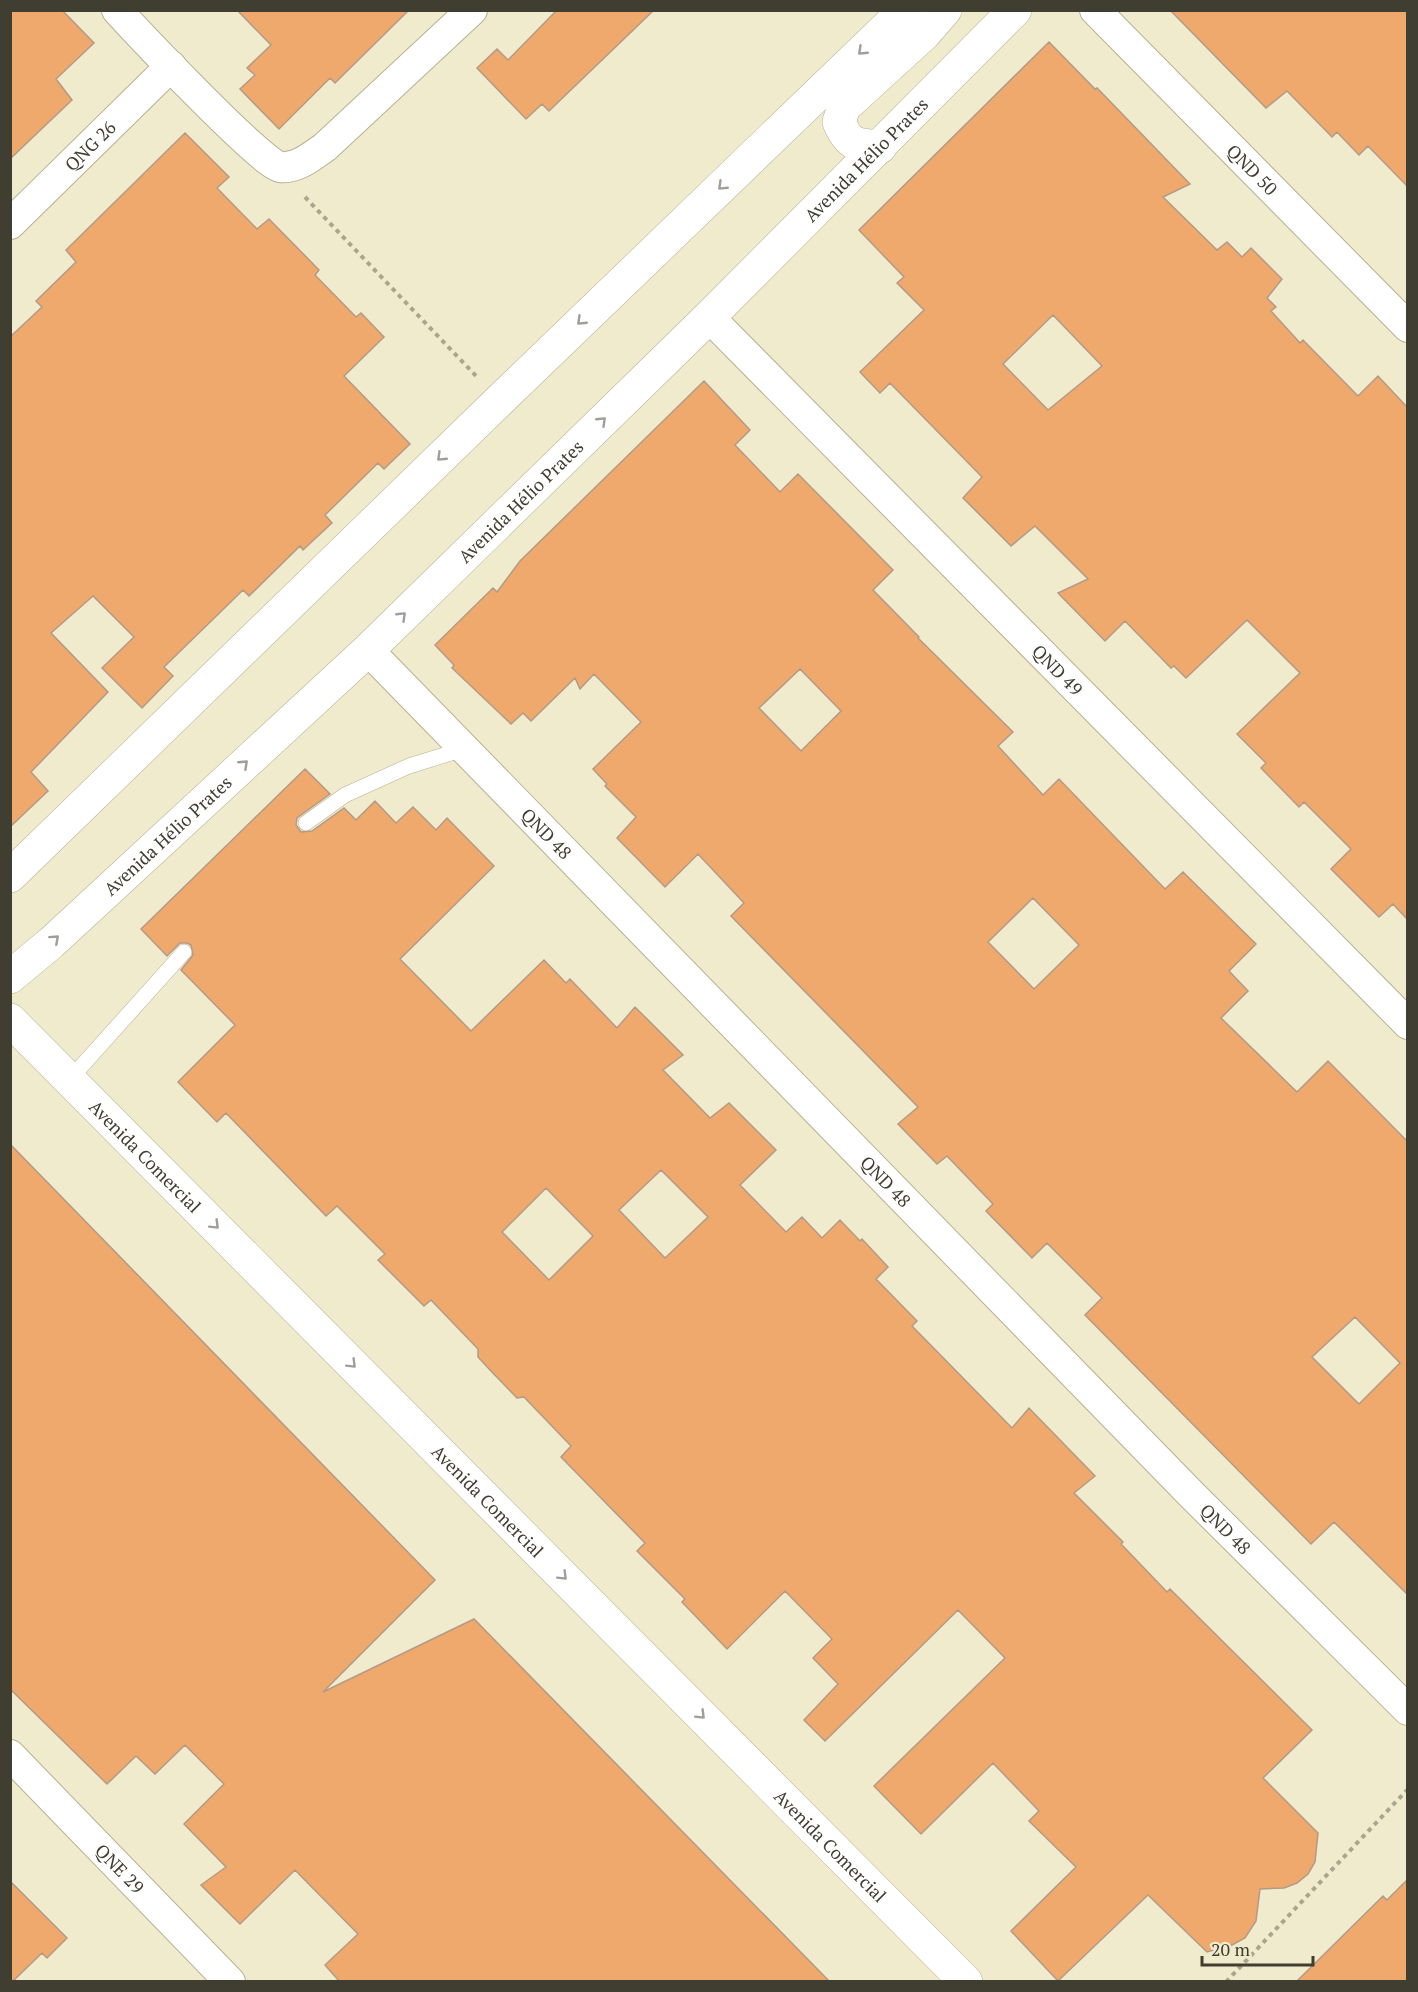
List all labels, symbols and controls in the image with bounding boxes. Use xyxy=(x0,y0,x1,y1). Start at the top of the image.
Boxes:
one-way arrow xyxy=(859,44,869,55)
street label: Avenida Hélio Prates xyxy=(799,92,933,227)
street label: QNG 26 xyxy=(59,115,121,176)
street label: QND 50 xyxy=(1222,139,1283,200)
one-way arrow xyxy=(718,179,728,190)
one-way arrow xyxy=(578,314,589,325)
one-way arrow xyxy=(594,418,605,429)
street label: Avenida Hélio Prates xyxy=(453,435,588,568)
one-way arrow xyxy=(437,449,448,460)
one-way arrow xyxy=(395,613,406,624)
street label: QND 49 xyxy=(1027,639,1088,701)
one-way arrow xyxy=(238,760,248,771)
street label: Avenida Hélio Prates xyxy=(98,770,237,900)
street label: QND 48 xyxy=(516,802,577,864)
one-way arrow xyxy=(48,935,59,946)
street label: Avenida Comercial xyxy=(84,1095,207,1218)
street label: QND 48 xyxy=(855,1150,917,1212)
one-way arrow xyxy=(207,1218,218,1229)
one-way arrow xyxy=(345,1357,356,1367)
street label: Avenida Comercial xyxy=(427,1439,549,1562)
street label: QND 48 xyxy=(1195,1498,1257,1559)
one-way arrow xyxy=(556,1569,567,1580)
one-way arrow xyxy=(693,1707,704,1718)
street label: Avenida Comercial xyxy=(769,1784,892,1907)
street label: QNE 29 xyxy=(90,1838,150,1899)
scale bar xyxy=(1202,1929,1313,1967)
text: 20 m xyxy=(1211,1937,1251,1961)

